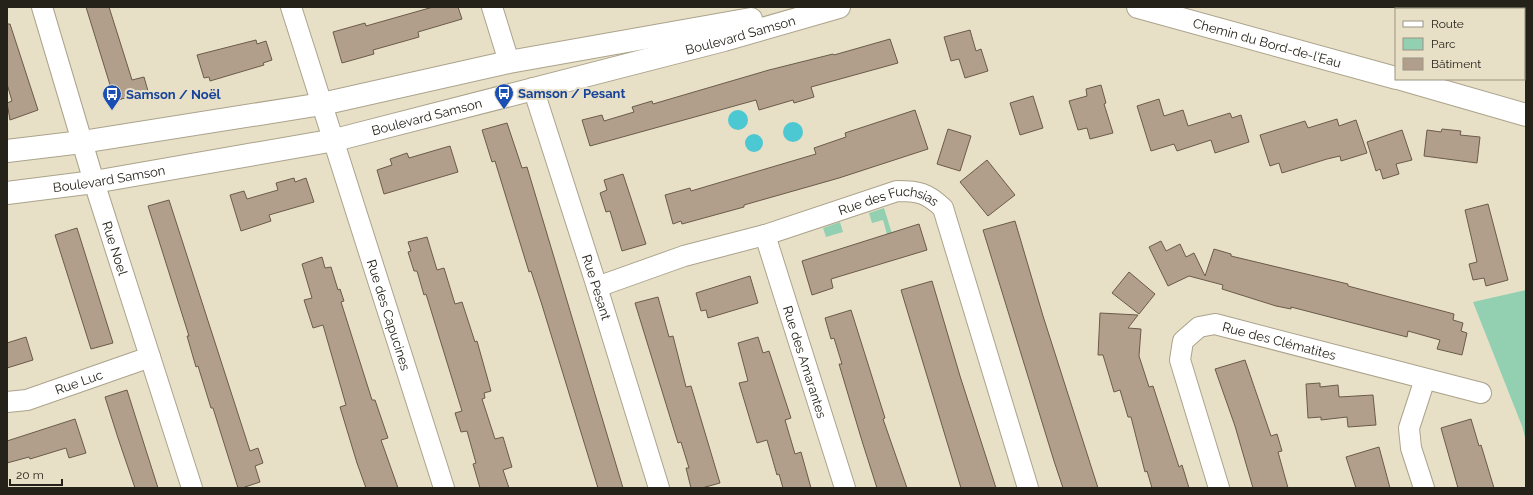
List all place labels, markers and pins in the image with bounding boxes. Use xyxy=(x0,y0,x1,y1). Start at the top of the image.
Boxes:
bus stop icon: Samson / Pesant xyxy=(493,82,515,110)
bus stop icon: Samson / Noël xyxy=(101,83,123,111)
place label: Samson / Pesant xyxy=(518,86,625,101)
place label: Samson / Noël xyxy=(126,87,221,102)

